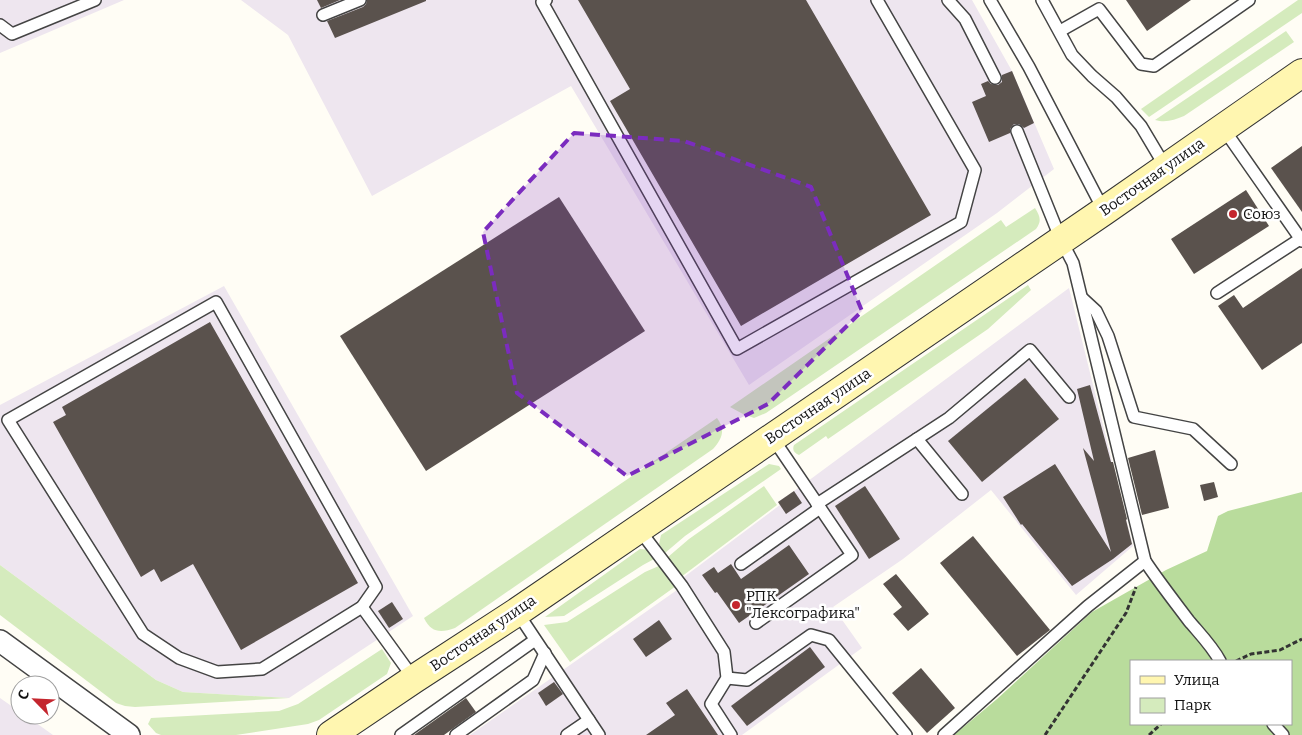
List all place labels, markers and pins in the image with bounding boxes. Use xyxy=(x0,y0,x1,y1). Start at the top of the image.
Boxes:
place label: Союз xyxy=(1243,205,1281,223)
marker: Союз xyxy=(1227,208,1239,220)
place label: РПК "Лексографика" xyxy=(746,587,860,622)
marker: РПК "Лексографика" xyxy=(730,599,742,611)

